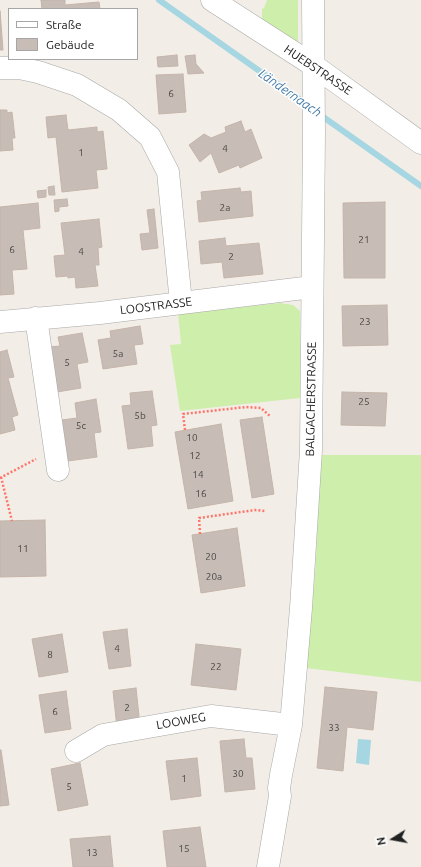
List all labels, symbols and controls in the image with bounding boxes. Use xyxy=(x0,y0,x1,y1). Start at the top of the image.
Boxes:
legend xyxy=(8,8,138,60)
text: Straße xyxy=(46,18,82,31)
text: Gebäude xyxy=(46,38,94,51)
street label: HUEBSTRASSE xyxy=(281,42,355,98)
water label: Ländernaach xyxy=(255,66,325,120)
house number: 6 xyxy=(168,88,174,100)
house number: 4 xyxy=(222,143,228,155)
house number: 1 xyxy=(78,147,84,159)
house number: 2a xyxy=(220,202,230,214)
house number: 21 xyxy=(358,234,370,246)
house number: 6 xyxy=(9,244,15,256)
house number: 4 xyxy=(78,246,84,258)
house number: 2 xyxy=(228,251,234,263)
street label: LOOSTRASSE xyxy=(119,294,193,318)
house number: 23 xyxy=(359,316,371,328)
street label: BALGACHERSTRASSE xyxy=(303,341,319,457)
house number: 5a xyxy=(113,348,123,360)
house number: 5 xyxy=(64,357,70,369)
house number: 25 xyxy=(358,396,370,408)
house number: 5b xyxy=(134,410,146,422)
house number: 5c xyxy=(76,420,86,432)
house number: 10 xyxy=(186,432,198,444)
house number: 12 xyxy=(189,450,201,462)
house number: 14 xyxy=(192,469,204,481)
house number: 16 xyxy=(195,488,207,500)
house number: 11 xyxy=(17,543,29,555)
house number: 20 xyxy=(205,551,217,563)
house number: 20a xyxy=(206,571,222,583)
house number: 4 xyxy=(114,643,120,655)
house number: 8 xyxy=(47,649,53,661)
house number: 22 xyxy=(210,661,222,673)
house number: 2 xyxy=(124,702,130,714)
house number: 6 xyxy=(52,706,58,718)
street label: LOOWEG xyxy=(155,710,207,732)
house number: 33 xyxy=(328,722,340,734)
house number: 30 xyxy=(232,768,244,780)
house number: 1 xyxy=(181,773,187,785)
house number: 5 xyxy=(66,781,72,793)
north arrow xyxy=(373,819,413,859)
text: N xyxy=(375,836,388,846)
house number: 15 xyxy=(178,843,190,855)
house number: 13 xyxy=(86,847,98,859)

